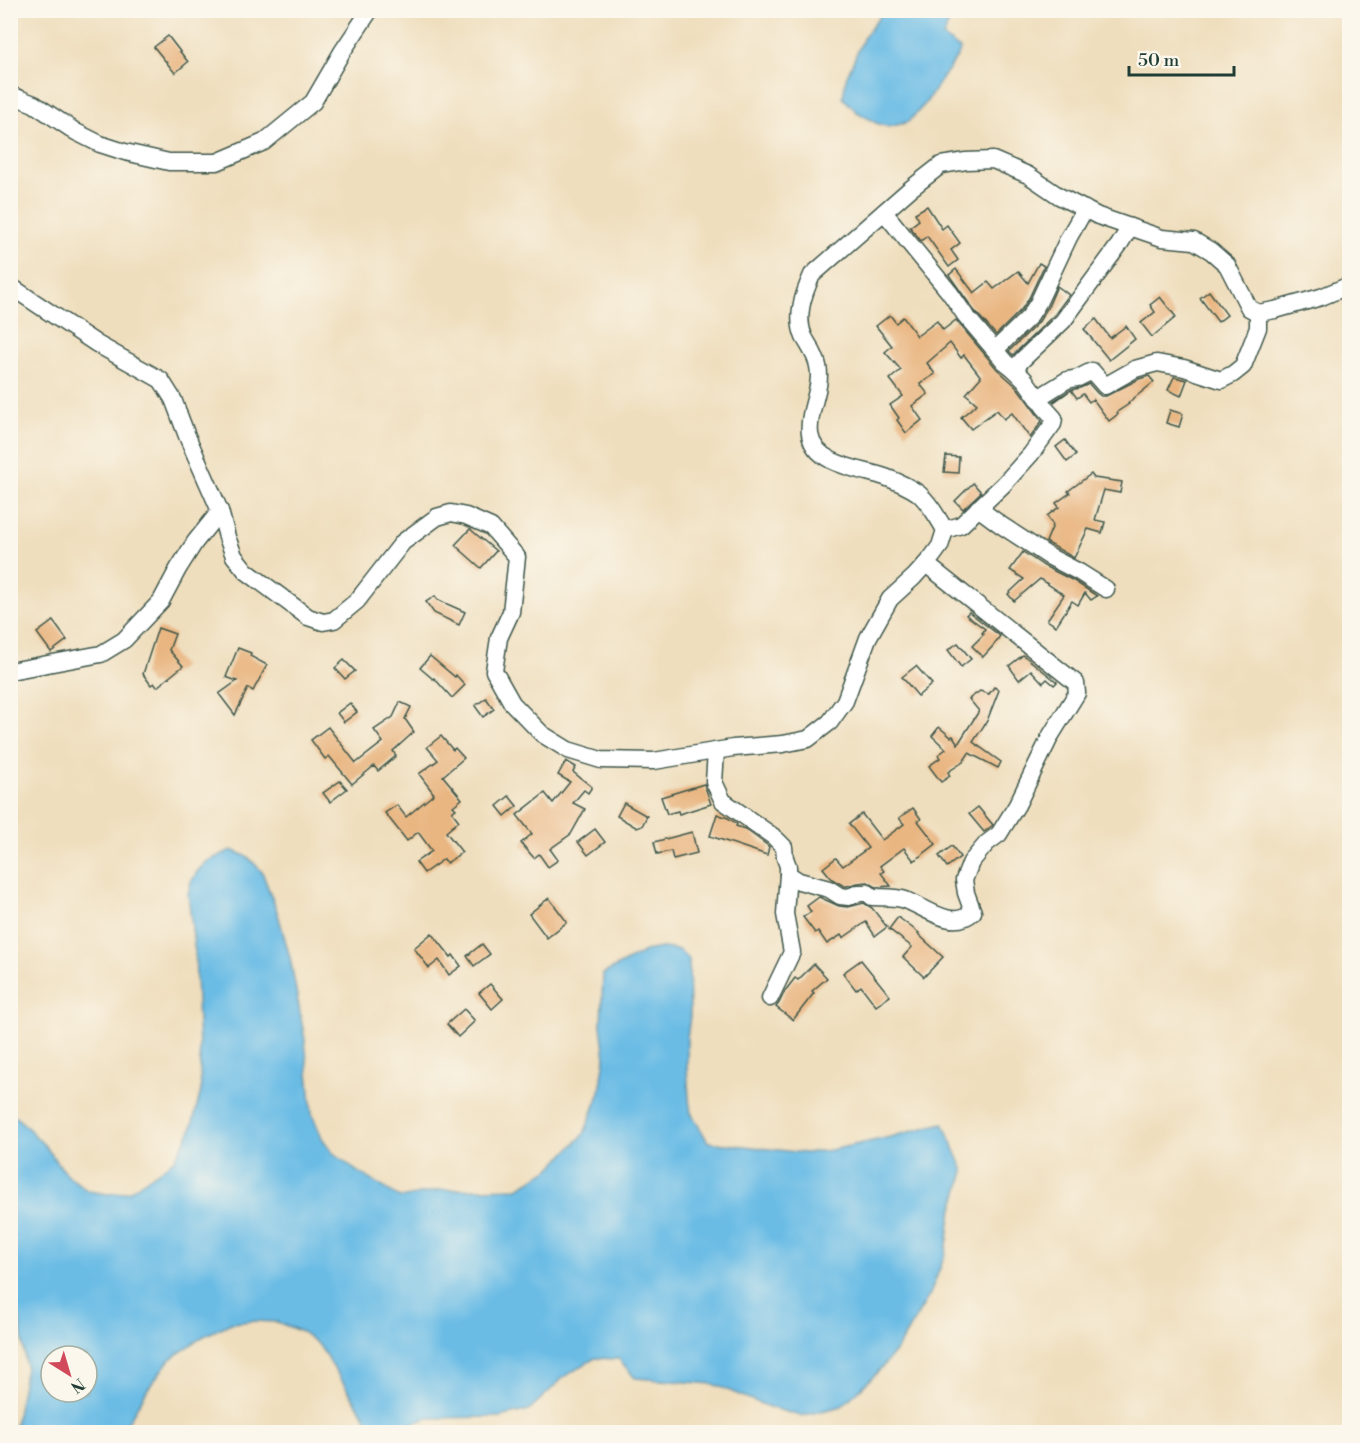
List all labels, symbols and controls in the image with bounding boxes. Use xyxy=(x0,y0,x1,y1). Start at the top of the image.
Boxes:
scale bar xyxy=(1129,39,1234,77)
text: 50 m xyxy=(1138,49,1180,72)
north arrow xyxy=(39,1344,99,1404)
text: N xyxy=(66,1373,88,1397)

